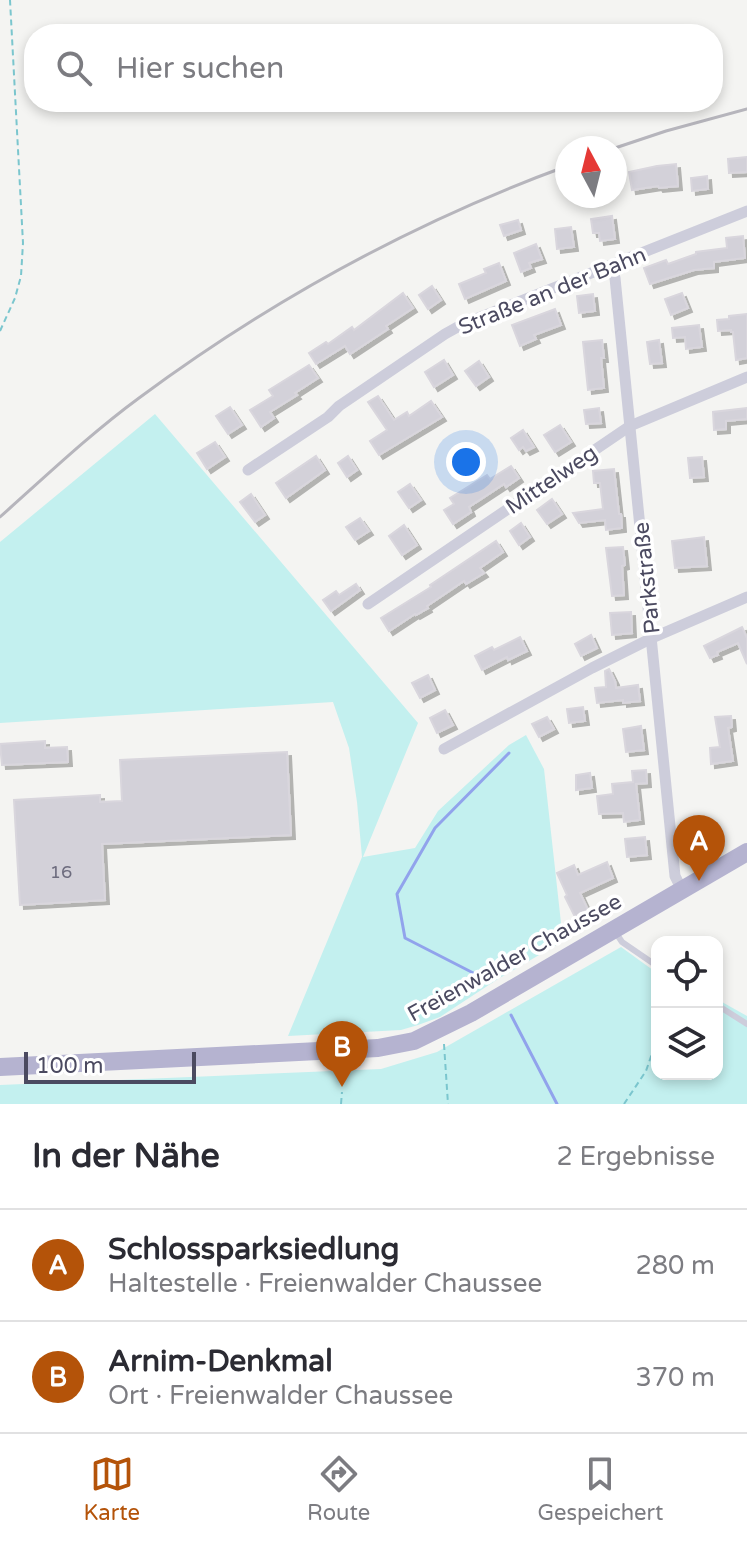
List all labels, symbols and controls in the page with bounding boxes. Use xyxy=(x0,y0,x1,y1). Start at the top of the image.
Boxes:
search box xyxy=(24,24,723,112)
icon: search xyxy=(52,46,96,90)
text: Hier suchen xyxy=(116,50,284,87)
north arrow xyxy=(555,136,627,208)
street label: Straße an der Bahn xyxy=(455,241,650,340)
street label: Mittelweg xyxy=(501,440,602,520)
your location xyxy=(446,442,486,482)
street label: Parkstraße xyxy=(628,521,666,635)
pin: A xyxy=(673,815,725,881)
house number: 16 xyxy=(50,861,72,883)
street label: Freienwalder Chaussee xyxy=(403,888,626,1028)
map controls xyxy=(651,936,723,1080)
button: locate xyxy=(651,936,723,1008)
button: layers xyxy=(651,1008,723,1080)
pin: B xyxy=(316,1021,368,1087)
scale bar xyxy=(24,1048,196,1084)
text: 100 m xyxy=(36,1053,103,1079)
text: In der Nähe xyxy=(32,1136,220,1177)
text: 2 Ergebnisse xyxy=(556,1141,715,1172)
text: Schlossparksiedlung xyxy=(108,1231,399,1268)
text: A xyxy=(48,1250,68,1281)
text: 280 m xyxy=(635,1250,715,1281)
text: Haltestelle · Freienwalder Chaussee xyxy=(108,1268,542,1299)
text: Arnim-Denkmal xyxy=(108,1343,333,1380)
text: B xyxy=(49,1362,67,1393)
text: 370 m xyxy=(635,1362,715,1393)
text: Ort · Freienwalder Chaussee xyxy=(108,1380,453,1411)
tab: Karte xyxy=(84,1452,140,1526)
tab: Route xyxy=(307,1452,370,1526)
tab: Gespeichert xyxy=(537,1452,663,1526)

